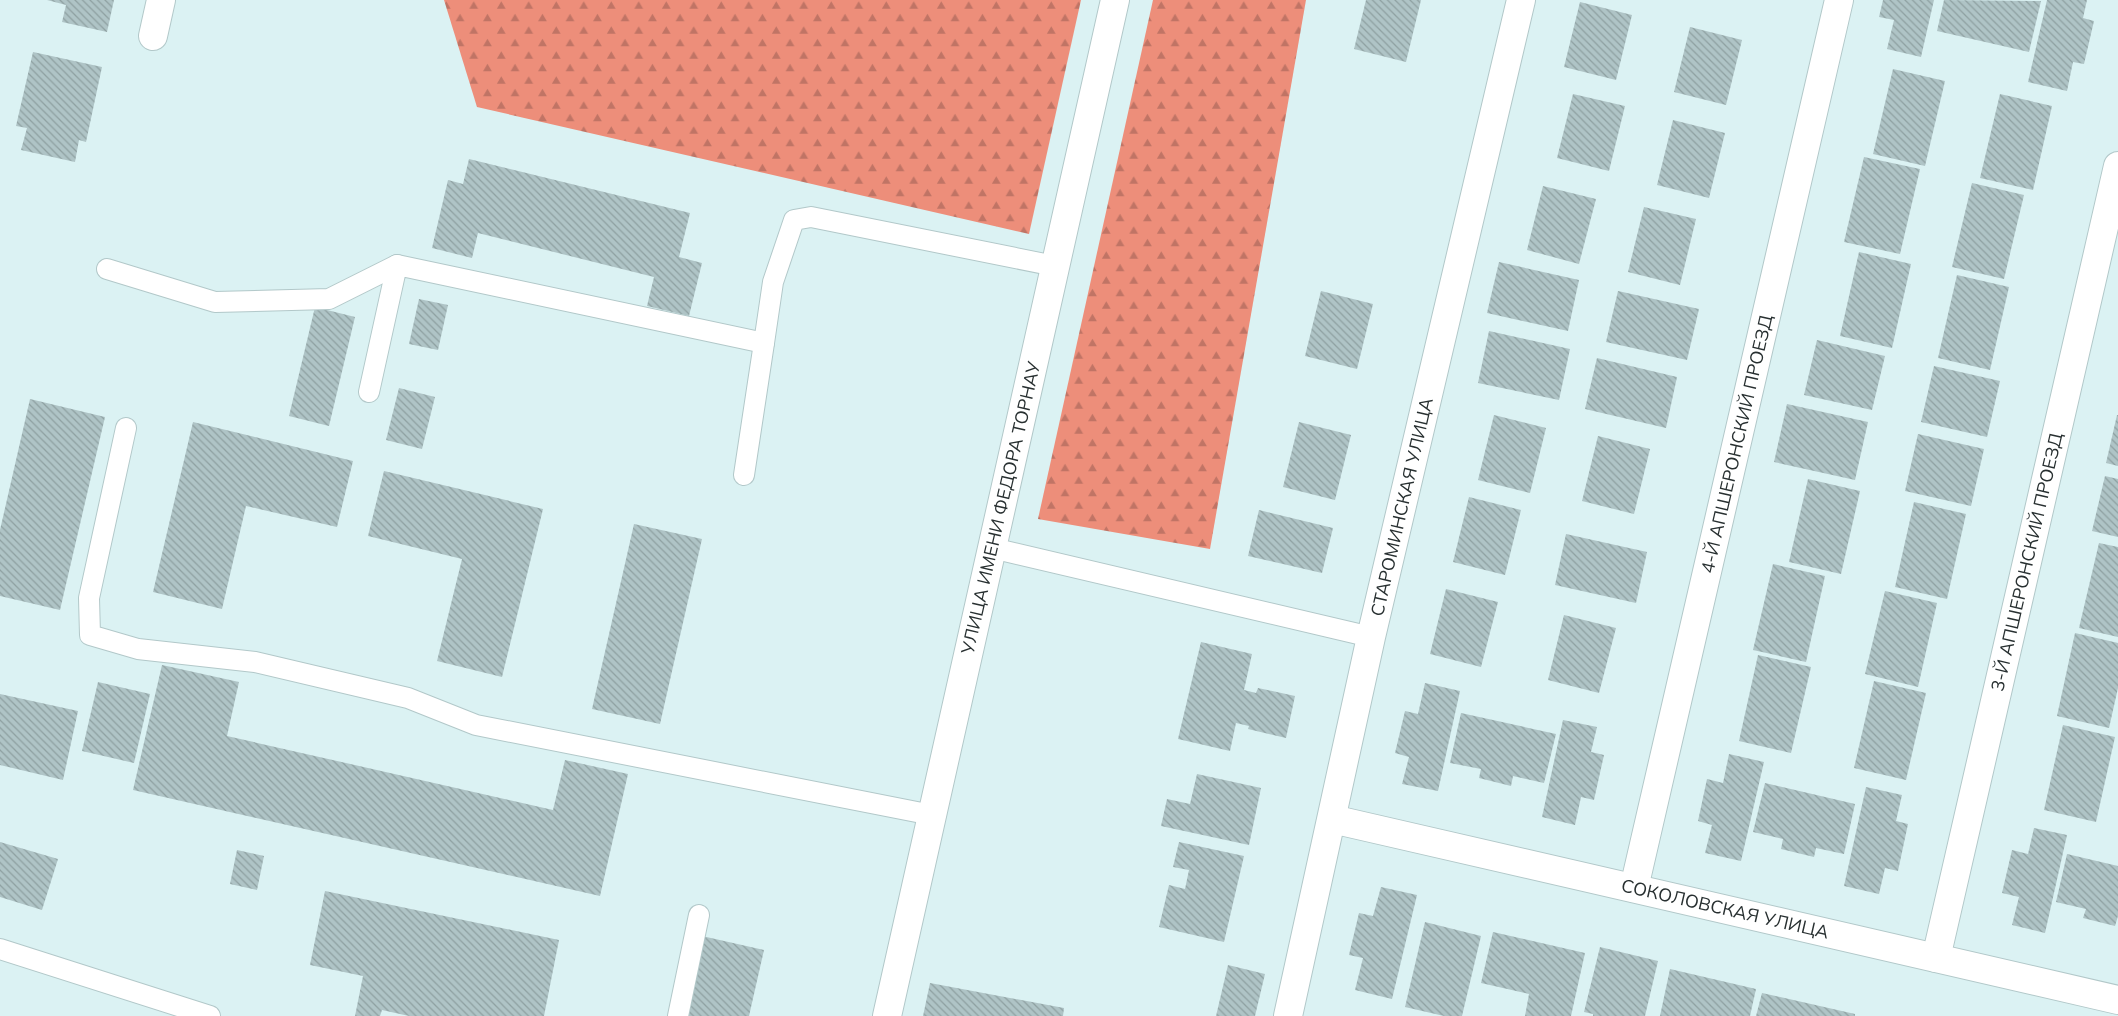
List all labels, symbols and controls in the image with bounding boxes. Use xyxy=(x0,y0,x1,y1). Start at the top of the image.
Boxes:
street label: 4-Й АПШЕРОНСКИЙ ПРОЕЗД xyxy=(1696,312,1778,575)
street label: УЛИЦА ИМЕНИ ФЕДОРА ТОРНАУ xyxy=(955,359,1045,657)
street label: СТАРОМИНСКАЯ УЛИЦА xyxy=(1365,395,1438,619)
street label: 3-Й АПШЕРОНСКИЙ ПРОЕЗД xyxy=(1986,430,2068,693)
street label: СОКОЛОВСКАЯ УЛИЦА xyxy=(1619,873,1831,944)

